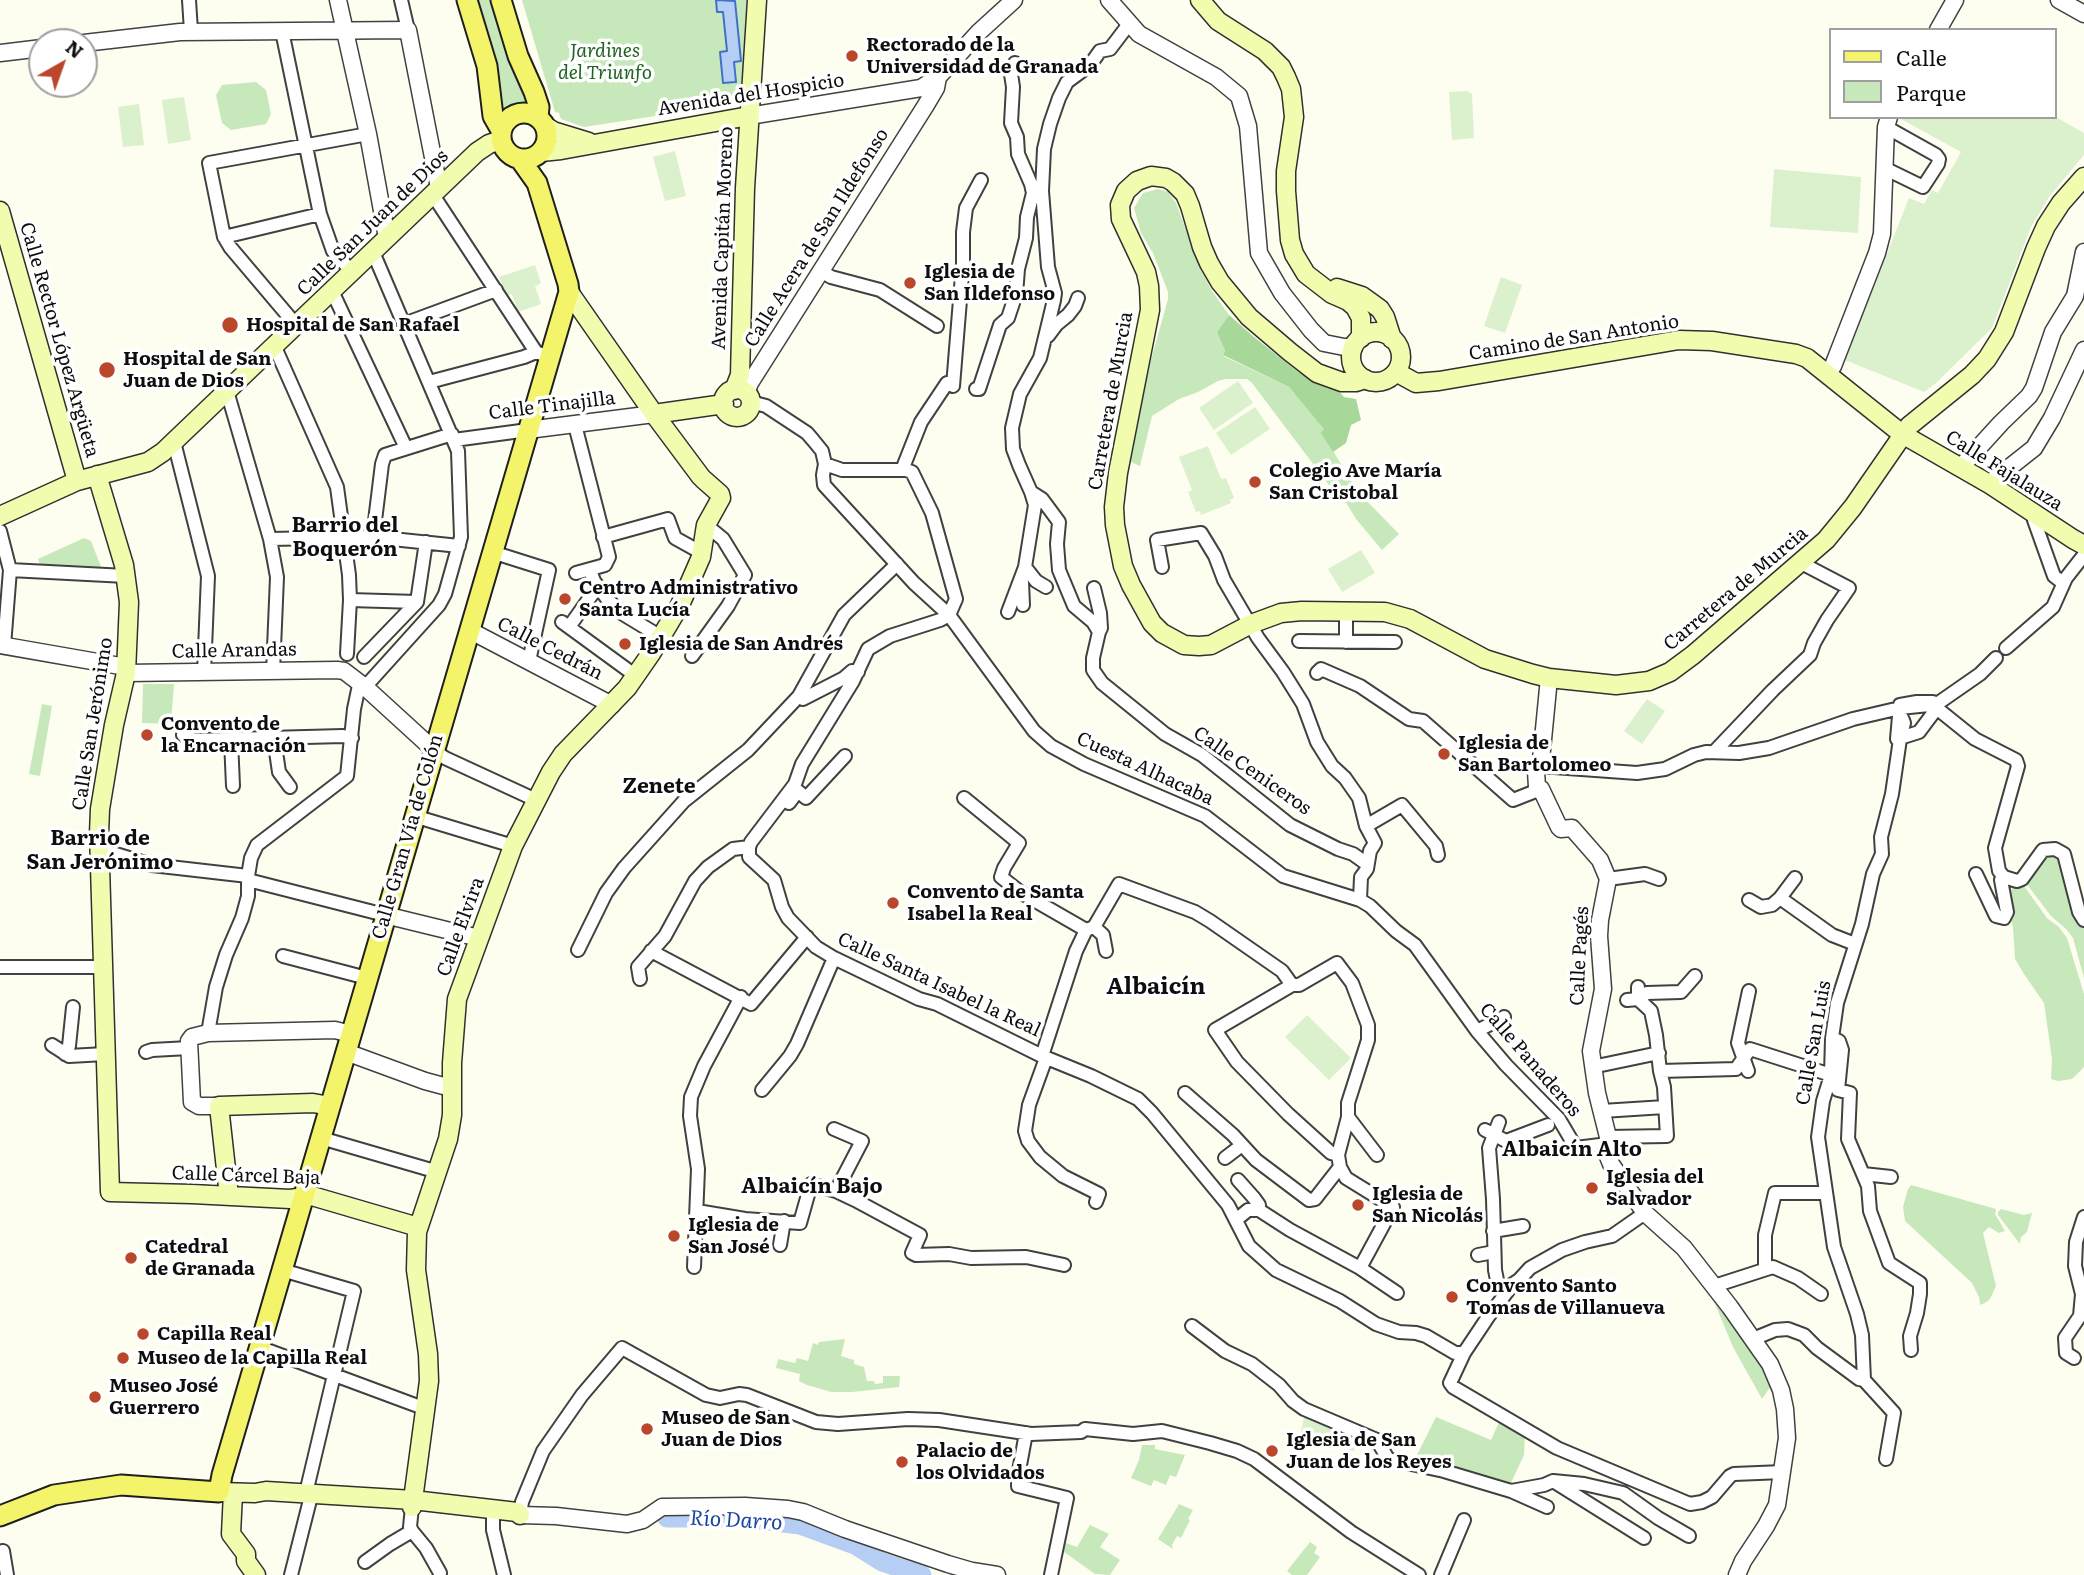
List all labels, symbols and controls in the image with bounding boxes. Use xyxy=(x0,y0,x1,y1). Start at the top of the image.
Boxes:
north arrow xyxy=(28,28,98,98)
legend xyxy=(1828,28,2056,119)
text: N xyxy=(60,33,90,64)
place label: Rectorado de la Universidad de Granada xyxy=(866,34,1098,78)
park label: Jardines del Triunfo xyxy=(558,40,652,84)
text: Calle xyxy=(1896,41,1947,72)
marker: Rectorado de la Universidad de Granada xyxy=(844,48,860,64)
street label: Avenida del Hospicio xyxy=(656,69,846,121)
text: Parque xyxy=(1896,76,1966,107)
street label: Calle Acera de San Ildefonso xyxy=(740,124,894,352)
street label: Avenida Capitán Moreno xyxy=(708,126,738,350)
street label: Calle San Juan de Dios xyxy=(293,145,453,301)
street label: Calle Rector López Argüeta xyxy=(14,220,104,460)
place label: Iglesia de San Ildefonso xyxy=(924,261,1055,305)
marker: Iglesia de San Ildefonso xyxy=(902,275,918,291)
street label: Carretera de Murcia xyxy=(1084,310,1138,492)
street label: Camino de San Antonio xyxy=(1467,310,1681,366)
place label: Hospital de San Rafael xyxy=(246,314,460,336)
marker: Hospital de San Rafael xyxy=(220,315,240,335)
place label: Hospital de San Juan de Dios xyxy=(123,348,271,392)
marker: Hospital de San Juan de Dios xyxy=(97,360,117,380)
street label: Calle Tinajilla xyxy=(487,387,617,425)
street label: Calle Fajalauza xyxy=(1941,426,2067,516)
place label: Colegio Ave María San Cristobal xyxy=(1269,460,1442,504)
marker: Colegio Ave María San Cristobal xyxy=(1247,474,1263,490)
district label: Barrio del Boquerón xyxy=(291,513,399,563)
street label: Carretera de Murcia xyxy=(1659,522,1813,656)
place label: Centro Administrativo Santa Lucía xyxy=(579,577,798,621)
marker: Centro Administrativo Santa Lucía xyxy=(557,591,573,607)
street label: Calle Cedrán xyxy=(493,613,607,685)
place label: Iglesia de San Andrés xyxy=(639,633,843,655)
street label: Calle San Jerónimo xyxy=(68,636,118,812)
marker: Iglesia de San Andrés xyxy=(617,636,633,652)
street label: Calle Arandas xyxy=(171,639,297,663)
place label: Convento de la Encarnación xyxy=(161,713,306,757)
street label: Calle Ceniceros xyxy=(1189,722,1315,820)
marker: Convento de la Encarnación xyxy=(139,727,155,743)
street label: Cuesta Alhacaba xyxy=(1073,727,1217,811)
street label: Calle Gran Vía de Colón xyxy=(368,732,448,942)
place label: Iglesia de San Bartolomeo xyxy=(1458,732,1611,776)
marker: Iglesia de San Bartolomeo xyxy=(1436,746,1452,762)
district label: Zenete xyxy=(622,774,696,800)
district label: Barrio de San Jerónimo xyxy=(27,826,173,876)
street label: Calle Elvira xyxy=(432,874,490,980)
place label: Convento de Santa Isabel la Real xyxy=(907,881,1084,925)
marker: Convento de Santa Isabel la Real xyxy=(885,895,901,911)
street label: Calle Pagés xyxy=(1566,906,1594,1006)
street label: Calle Santa Isabel la Real xyxy=(834,928,1044,1042)
district label: Albaicín xyxy=(1106,973,1206,1001)
street label: Calle San Luis xyxy=(1792,979,1836,1107)
street label: Calle Panaderos xyxy=(1474,999,1586,1121)
district label: Albaicín Alto xyxy=(1502,1137,1642,1163)
street label: Calle Cárcel Baja xyxy=(171,1162,321,1190)
place label: Iglesia del Salvador xyxy=(1606,1166,1704,1210)
district label: Albaicín Bajo xyxy=(741,1174,883,1200)
marker: Iglesia del Salvador xyxy=(1584,1180,1600,1196)
place label: Iglesia de San Nicolás xyxy=(1372,1183,1483,1227)
marker: Iglesia de San Nicolás xyxy=(1350,1197,1366,1213)
place label: Iglesia de San José xyxy=(688,1214,779,1258)
marker: Iglesia de San José xyxy=(666,1228,682,1244)
place label: Catedral de Granada xyxy=(145,1236,255,1280)
marker: Catedral de Granada xyxy=(123,1250,139,1266)
place label: Convento Santo Tomas de Villanueva xyxy=(1466,1275,1665,1319)
marker: Convento Santo Tomas de Villanueva xyxy=(1444,1289,1460,1305)
place label: Capilla Real xyxy=(157,1323,272,1345)
marker: Capilla Real xyxy=(135,1326,151,1342)
place label: Museo de la Capilla Real xyxy=(137,1347,367,1369)
marker: Museo de la Capilla Real xyxy=(115,1350,131,1366)
place label: Museo José Guerrero xyxy=(109,1375,218,1419)
marker: Museo José Guerrero xyxy=(87,1389,103,1405)
place label: Museo de San Juan de Dios xyxy=(661,1407,790,1451)
marker: Museo de San Juan de Dios xyxy=(639,1421,655,1437)
place label: Iglesia de San Juan de los Reyes xyxy=(1286,1429,1451,1473)
place label: Palacio de los Olvidados xyxy=(916,1440,1044,1484)
marker: Iglesia de San Juan de los Reyes xyxy=(1264,1443,1280,1459)
marker: Palacio de los Olvidados xyxy=(894,1454,910,1470)
water label: Río Darro xyxy=(689,1506,783,1536)

